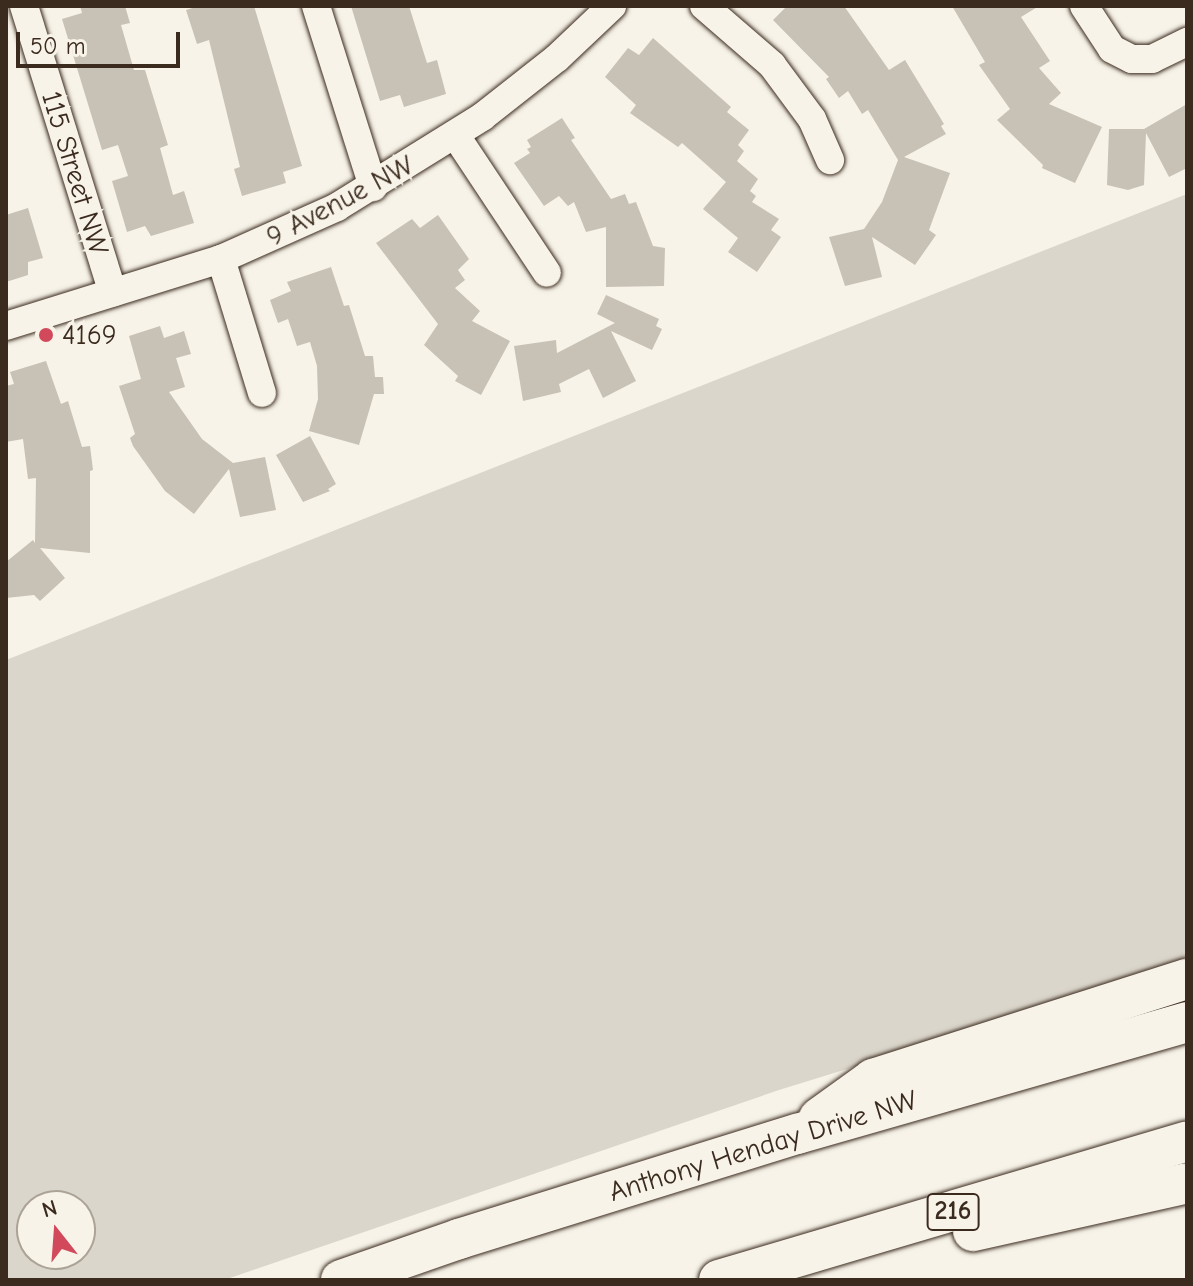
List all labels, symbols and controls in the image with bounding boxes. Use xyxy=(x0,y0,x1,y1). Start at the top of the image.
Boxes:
scale bar xyxy=(20,16,184,66)
text: 50 m xyxy=(30,32,86,60)
street label: 115 Street NW xyxy=(34,87,116,259)
street label: 9 Avenue NW xyxy=(261,148,419,254)
place label: 4169 xyxy=(62,318,117,352)
marker: 4169 xyxy=(37,326,55,344)
street label: Anthony Henday Drive NW xyxy=(605,1083,921,1209)
north arrow xyxy=(16,1190,96,1270)
road number: 216 xyxy=(925,1190,981,1234)
text: N xyxy=(39,1194,60,1223)

